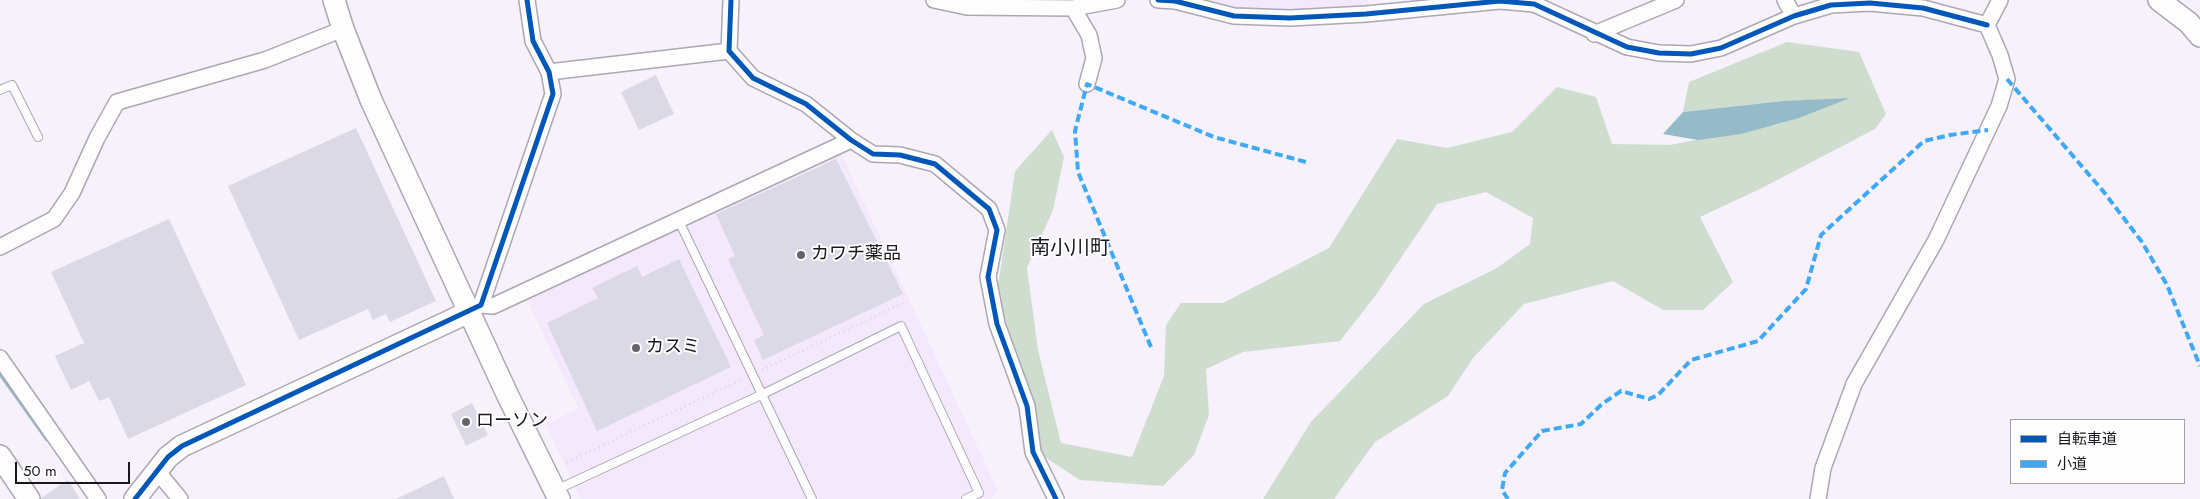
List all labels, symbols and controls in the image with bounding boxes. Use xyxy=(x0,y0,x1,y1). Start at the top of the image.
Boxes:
district label: 南小川町 xyxy=(1030,237,1110,261)
place label: カワチ薬品 xyxy=(811,244,901,266)
marker: カワチ薬品 xyxy=(795,249,807,261)
place label: カスミ xyxy=(646,337,700,359)
marker: カスミ xyxy=(630,342,642,354)
place label: ローソン xyxy=(476,411,548,433)
marker: ローソン xyxy=(460,416,472,428)
legend xyxy=(2010,419,2185,484)
text: 自転車道 xyxy=(2057,428,2117,450)
scale bar xyxy=(18,452,132,484)
text: 小道 xyxy=(2057,453,2087,475)
text: 50 m xyxy=(23,460,57,482)

